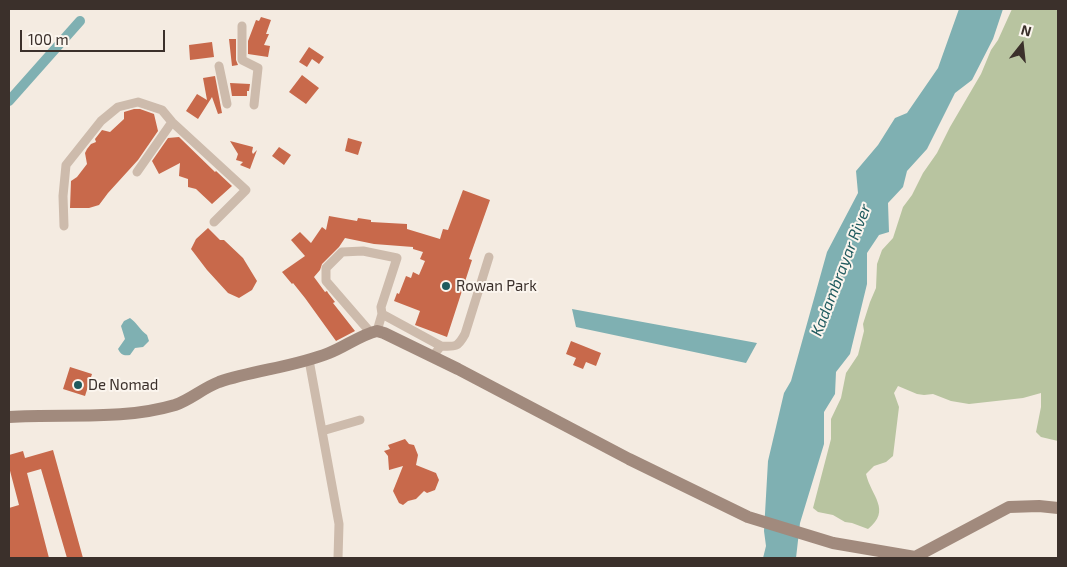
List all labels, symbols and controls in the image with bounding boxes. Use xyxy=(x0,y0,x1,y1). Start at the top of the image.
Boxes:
scale bar xyxy=(22,20,168,52)
north arrow xyxy=(997,20,1047,70)
text: N xyxy=(1019,21,1033,40)
text: 100 m xyxy=(28,30,69,48)
water label: Kadambrayar River xyxy=(807,201,875,339)
place label: Rowan Park xyxy=(456,277,537,295)
marker: Rowan Park xyxy=(440,280,452,292)
place label: De Nomad xyxy=(88,376,158,394)
marker: De Nomad xyxy=(72,379,84,391)

